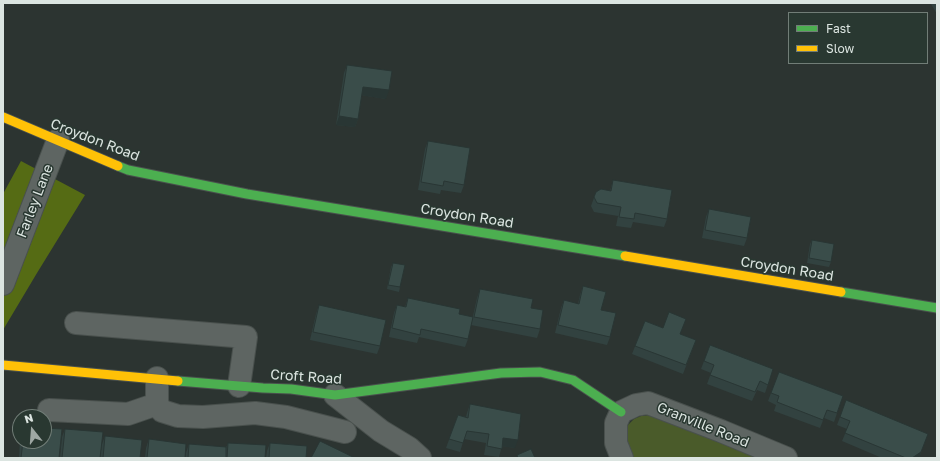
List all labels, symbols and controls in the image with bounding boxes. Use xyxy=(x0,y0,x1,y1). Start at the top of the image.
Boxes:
legend xyxy=(788,12,928,64)
text: Fast xyxy=(826,21,851,36)
text: Slow xyxy=(826,41,854,56)
street label: Croydon Road xyxy=(48,115,142,165)
street label: Farley Lane xyxy=(13,162,57,240)
street label: Croydon Road xyxy=(419,200,515,232)
street label: Croydon Road xyxy=(739,253,835,285)
street label: Croft Road xyxy=(270,366,342,388)
street label: Granville Road xyxy=(655,399,751,451)
north arrow xyxy=(12,409,52,449)
text: N xyxy=(23,411,35,425)

